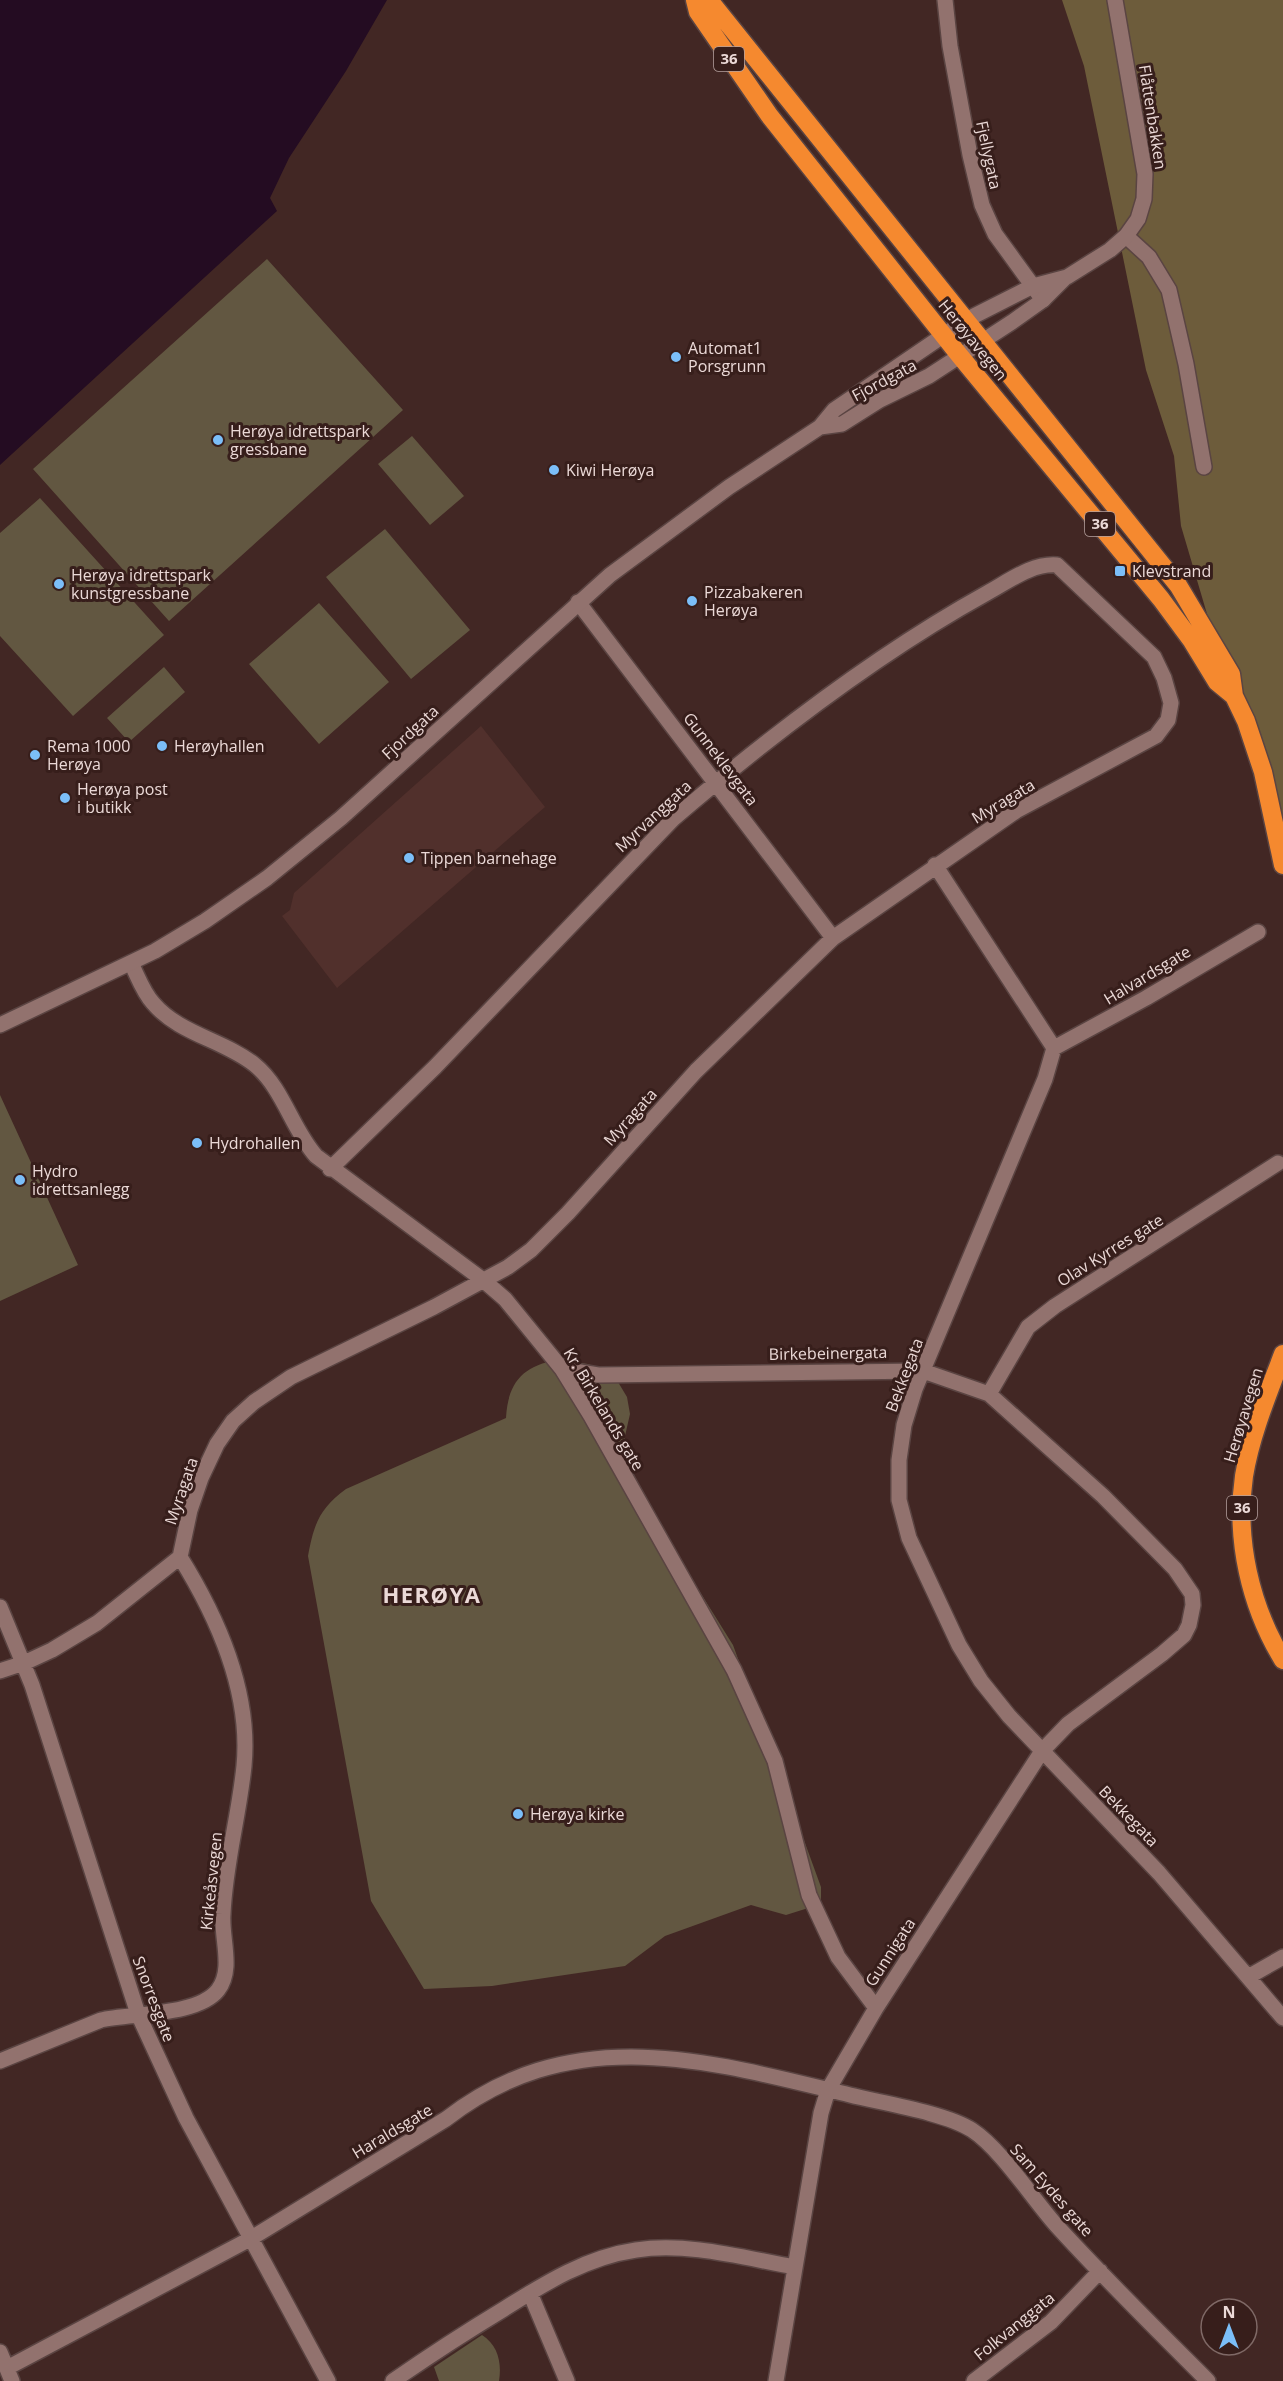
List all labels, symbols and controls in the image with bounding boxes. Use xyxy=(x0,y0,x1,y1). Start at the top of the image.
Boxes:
road number: 36 xyxy=(714,47,744,71)
street label: Flåttenbakken xyxy=(1134,63,1172,171)
street label: Fjellygata xyxy=(971,119,1007,191)
street label: Herøyavegen xyxy=(934,295,1012,385)
place label: Automat1 Porsgrunn xyxy=(688,337,766,377)
marker: Automat1 Porsgrunn xyxy=(669,350,683,364)
street label: Fjordgata xyxy=(848,354,920,406)
place label: Herøya idrettspark gressbane xyxy=(230,420,371,460)
marker: Herøya idrettspark gressbane xyxy=(211,433,225,447)
place label: Kiwi Herøya xyxy=(566,459,654,481)
marker: Kiwi Herøya xyxy=(547,463,561,477)
road number: 36 xyxy=(1085,512,1115,536)
place label: Klevstrand xyxy=(1132,560,1211,582)
place label: Herøya idrettspark kunstgressbane xyxy=(71,564,212,604)
marker: Klevstrand xyxy=(1113,564,1127,578)
marker: Herøya idrettspark kunstgressbane xyxy=(52,577,66,591)
place label: Pizzabakeren Herøya xyxy=(704,581,803,621)
marker: Pizzabakeren Herøya xyxy=(685,594,699,608)
street label: Fjordgata xyxy=(377,700,443,764)
street label: Gunneklevgata xyxy=(679,708,763,810)
place label: Rema 1000 Herøya xyxy=(47,735,130,775)
place label: Herøyhallen xyxy=(174,735,265,757)
marker: Herøyhallen xyxy=(155,739,169,753)
marker: Rema 1000 Herøya xyxy=(28,748,42,762)
street label: Myragata xyxy=(967,774,1039,828)
street label: Myrvanggata xyxy=(610,775,696,857)
place label: Herøya post i butikk xyxy=(77,778,168,818)
marker: Herøya post i butikk xyxy=(58,791,72,805)
place label: Tippen barnehage xyxy=(421,847,557,869)
marker: Tippen barnehage xyxy=(402,851,416,865)
street label: Halvardsgate xyxy=(1099,940,1195,1010)
street label: Myragata xyxy=(598,1084,662,1150)
place label: Hydrohallen xyxy=(209,1132,300,1154)
marker: Hydrohallen xyxy=(190,1136,204,1150)
place label: Hydro idrettsanlegg xyxy=(32,1160,130,1200)
marker: Hydro idrettsanlegg xyxy=(13,1173,27,1187)
street label: Olav Kyrres gate xyxy=(1053,1208,1167,1292)
street label: Bekkegata xyxy=(880,1335,928,1415)
street label: Birkebeinergata xyxy=(769,1341,887,1365)
street label: Kr. Birkelands gate xyxy=(559,1344,649,1474)
street label: Herøyavegen xyxy=(1218,1365,1268,1465)
street label: Myragata xyxy=(159,1454,203,1528)
road number: 36 xyxy=(1227,1496,1257,1520)
district label: HERØYA xyxy=(382,1579,482,1609)
street label: Bekkegata xyxy=(1094,1781,1164,1851)
place label: Herøya kirke xyxy=(530,1803,624,1825)
marker: Herøya kirke xyxy=(511,1807,525,1821)
street label: Kirkeåsvegen xyxy=(195,1831,227,1931)
street label: Gunnigata xyxy=(860,1914,920,1990)
street label: Snorresgate xyxy=(128,1953,180,2045)
street label: Haraldsgate xyxy=(348,2098,436,2164)
street label: Sam Eydes gate xyxy=(1006,2139,1098,2241)
street label: Folkvanggata xyxy=(969,2287,1059,2365)
north arrow xyxy=(1199,2297,1259,2357)
text: N xyxy=(1222,2301,1236,2323)

